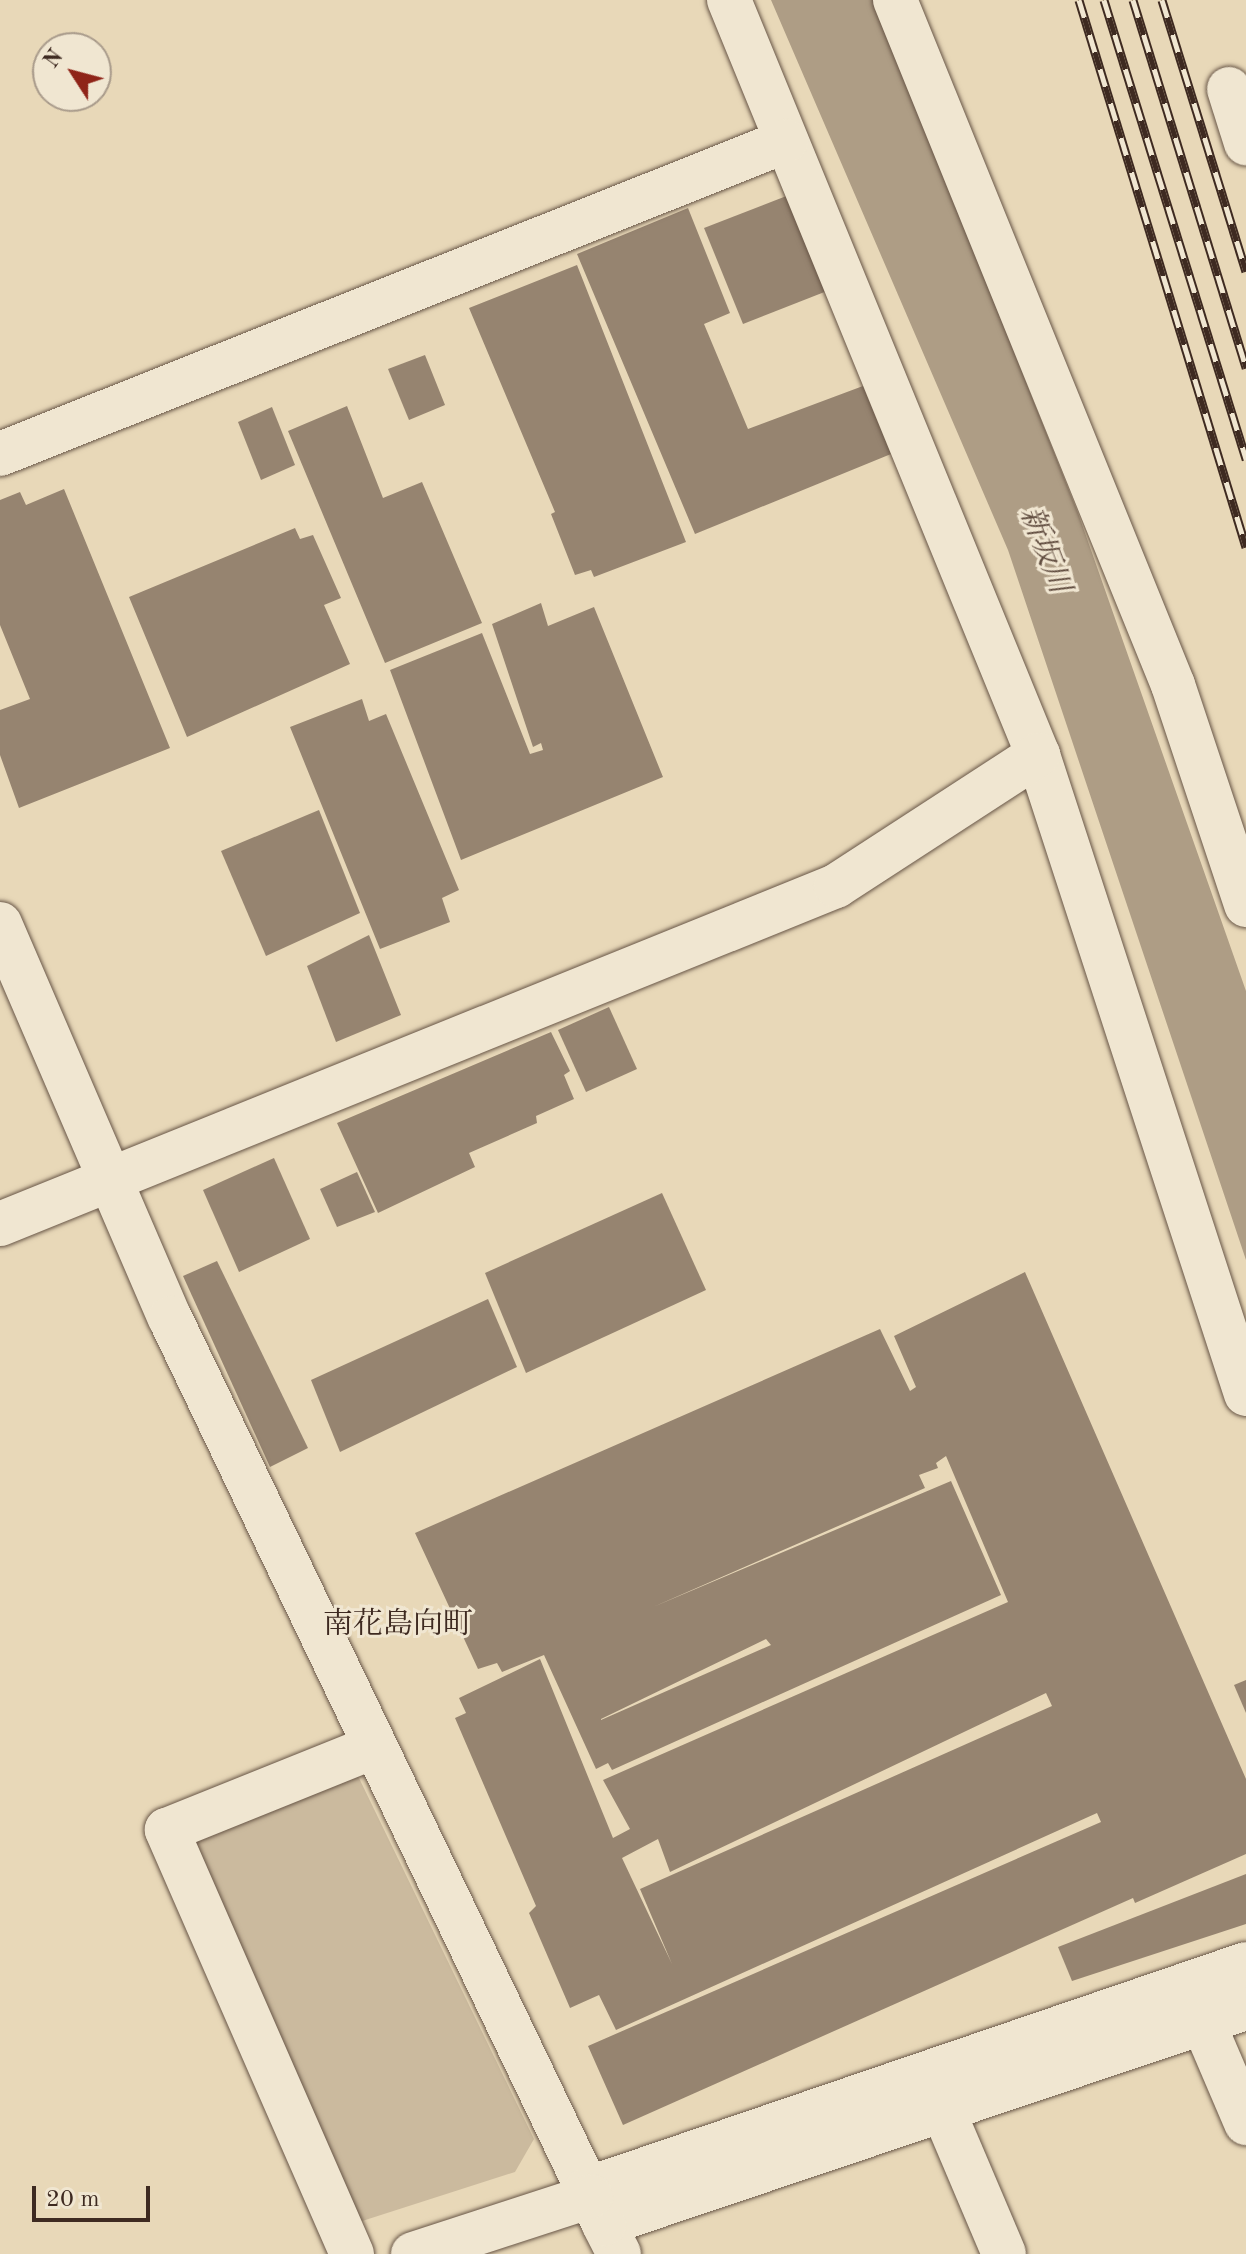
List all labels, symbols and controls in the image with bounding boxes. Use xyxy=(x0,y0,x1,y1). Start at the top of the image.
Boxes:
north arrow xyxy=(32,32,112,112)
text: N xyxy=(40,46,68,72)
water label: 新坂川 xyxy=(1011,502,1077,598)
district label: 南花島向町 xyxy=(323,1607,473,1643)
scale bar xyxy=(36,2170,154,2220)
text: 20 m xyxy=(46,2188,100,2212)

